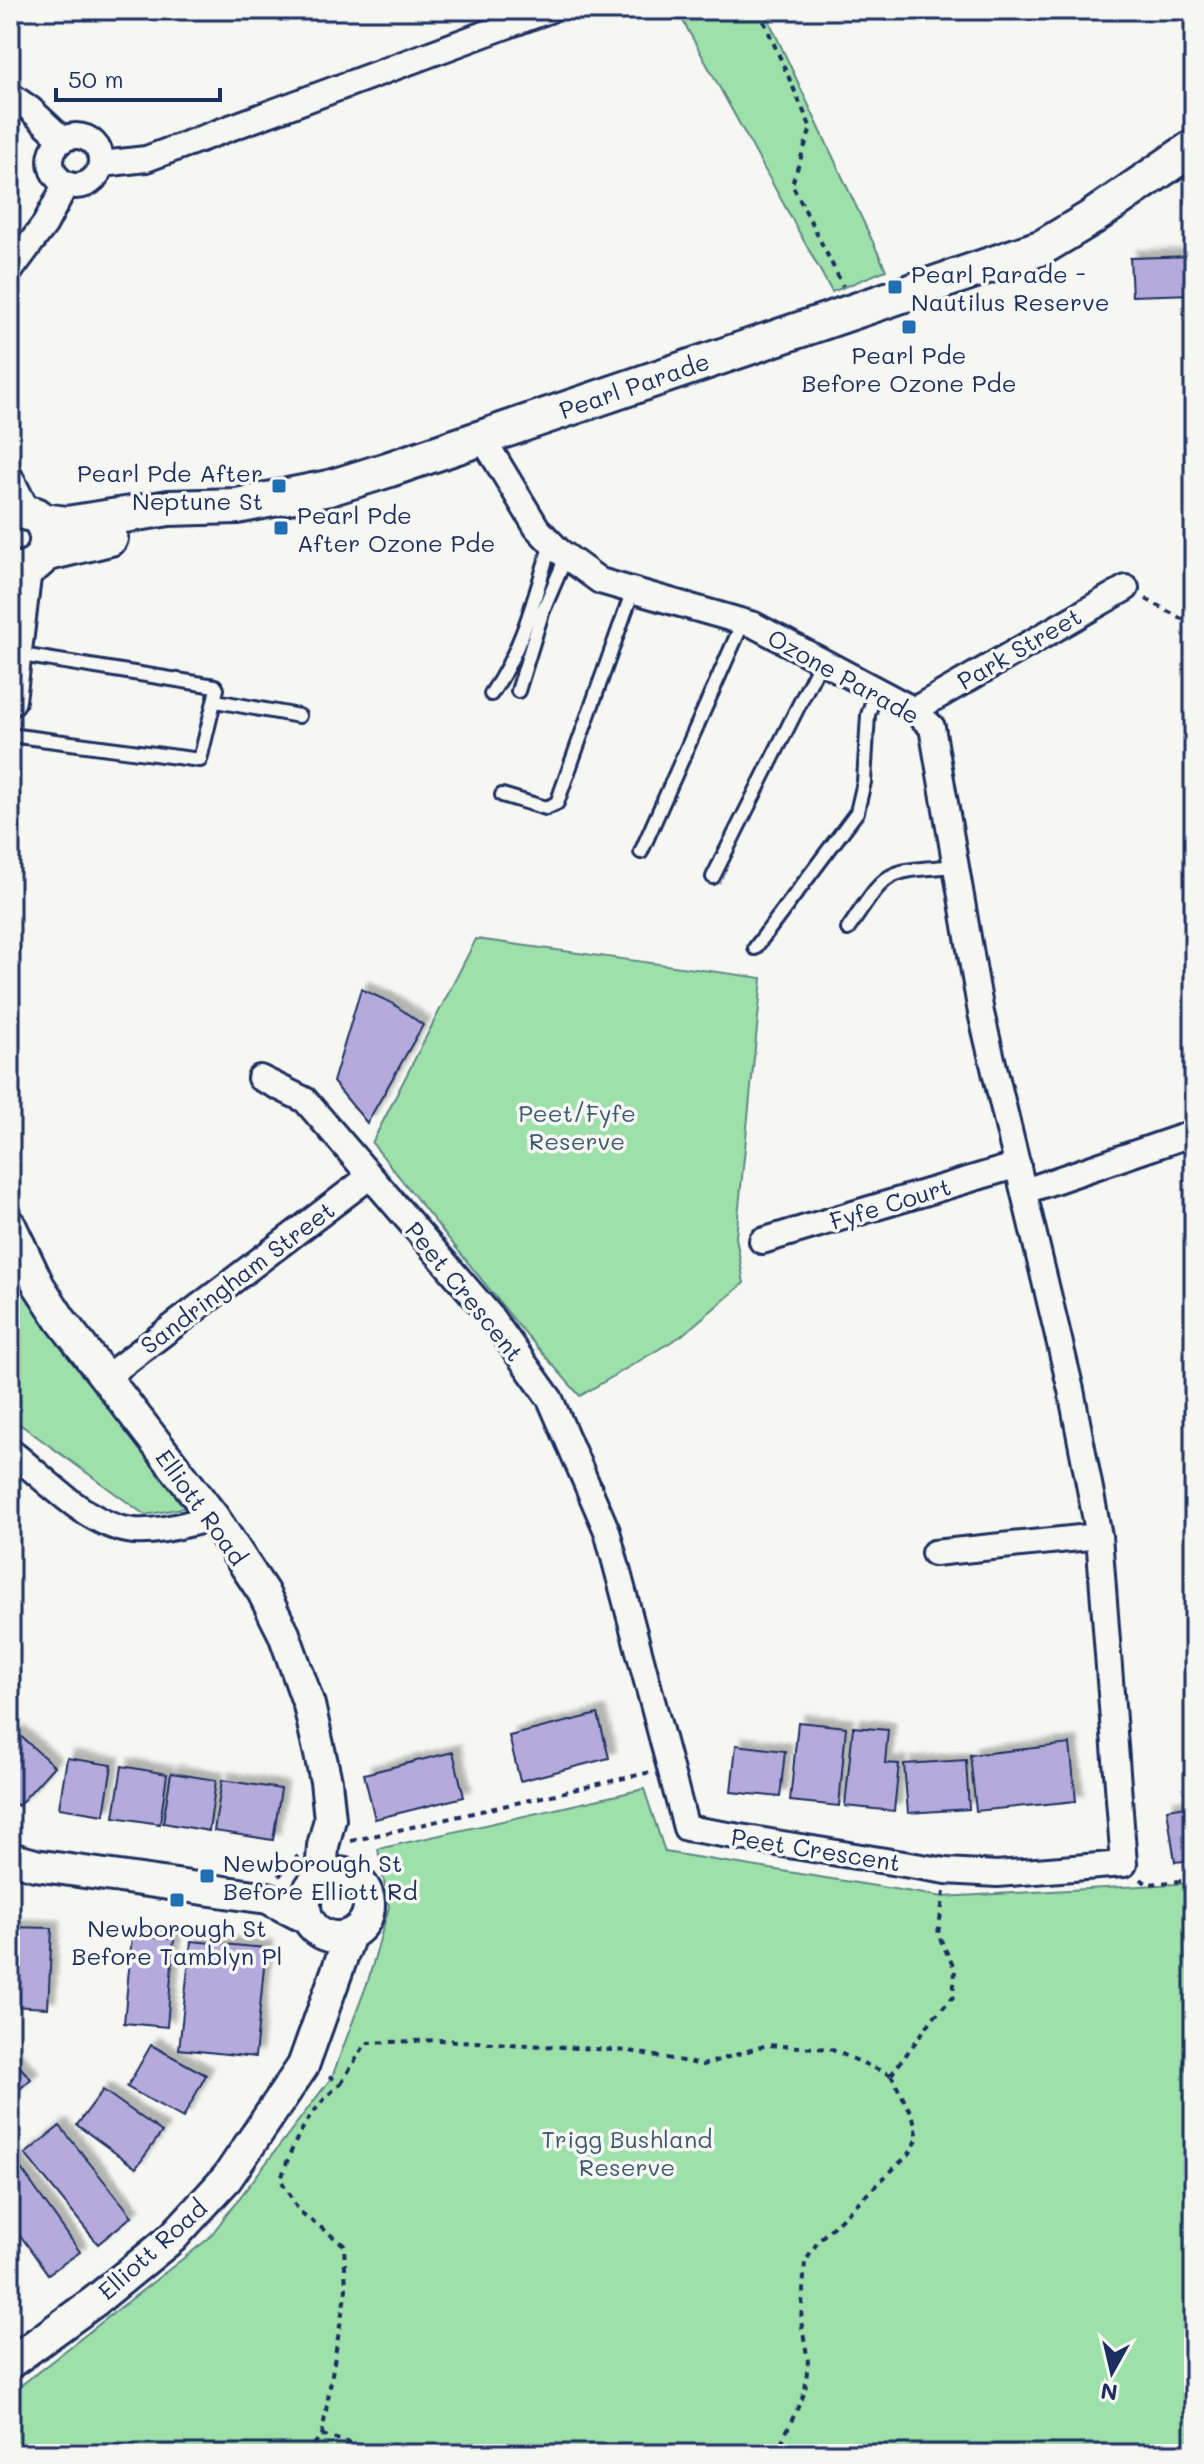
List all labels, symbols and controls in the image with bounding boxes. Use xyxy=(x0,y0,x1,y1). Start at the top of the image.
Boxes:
scale bar xyxy=(56,52,220,102)
text: 50 m xyxy=(68,63,124,94)
place label: Pearl Parade - Nautilus Reserve xyxy=(911,258,1110,317)
marker: Pearl Parade - Nautilus Reserve xyxy=(886,278,904,296)
marker: Pearl Pde Before Ozone Pde xyxy=(900,318,918,336)
place label: Pearl Pde Before Ozone Pde xyxy=(801,339,1017,398)
street label: Pearl Parade xyxy=(555,345,713,425)
place label: Pearl Pde After Neptune St xyxy=(77,457,263,516)
marker: Pearl Pde After Neptune St xyxy=(270,477,288,495)
place label: Pearl Pde After Ozone Pde xyxy=(297,499,495,558)
marker: Pearl Pde After Ozone Pde xyxy=(272,519,290,537)
street label: Park Street xyxy=(951,600,1087,696)
street label: Ozone Parade xyxy=(763,621,925,731)
park label: Peet/Fyfe Reserve xyxy=(518,1097,636,1156)
street label: Fyfe Court xyxy=(826,1170,954,1236)
street label: Sandringham Street xyxy=(134,1194,340,1360)
street label: Peet Crescent xyxy=(399,1215,531,1367)
street label: Elliott Road xyxy=(150,1443,254,1571)
street label: Peet Crescent xyxy=(729,1820,903,1878)
place label: Newborough St Before Elliott Rd xyxy=(223,1847,418,1906)
marker: Newborough St Before Elliott Rd xyxy=(198,1867,216,1885)
marker: Newborough St Before Tamblyn Pl xyxy=(168,1891,186,1909)
place label: Newborough St Before Tamblyn Pl xyxy=(72,1912,282,1971)
park label: Trigg Bushland Reserve xyxy=(542,2123,713,2182)
street label: Elliott Road xyxy=(91,2192,213,2306)
north arrow xyxy=(1072,2332,1152,2412)
text: N xyxy=(1099,2377,1119,2408)

